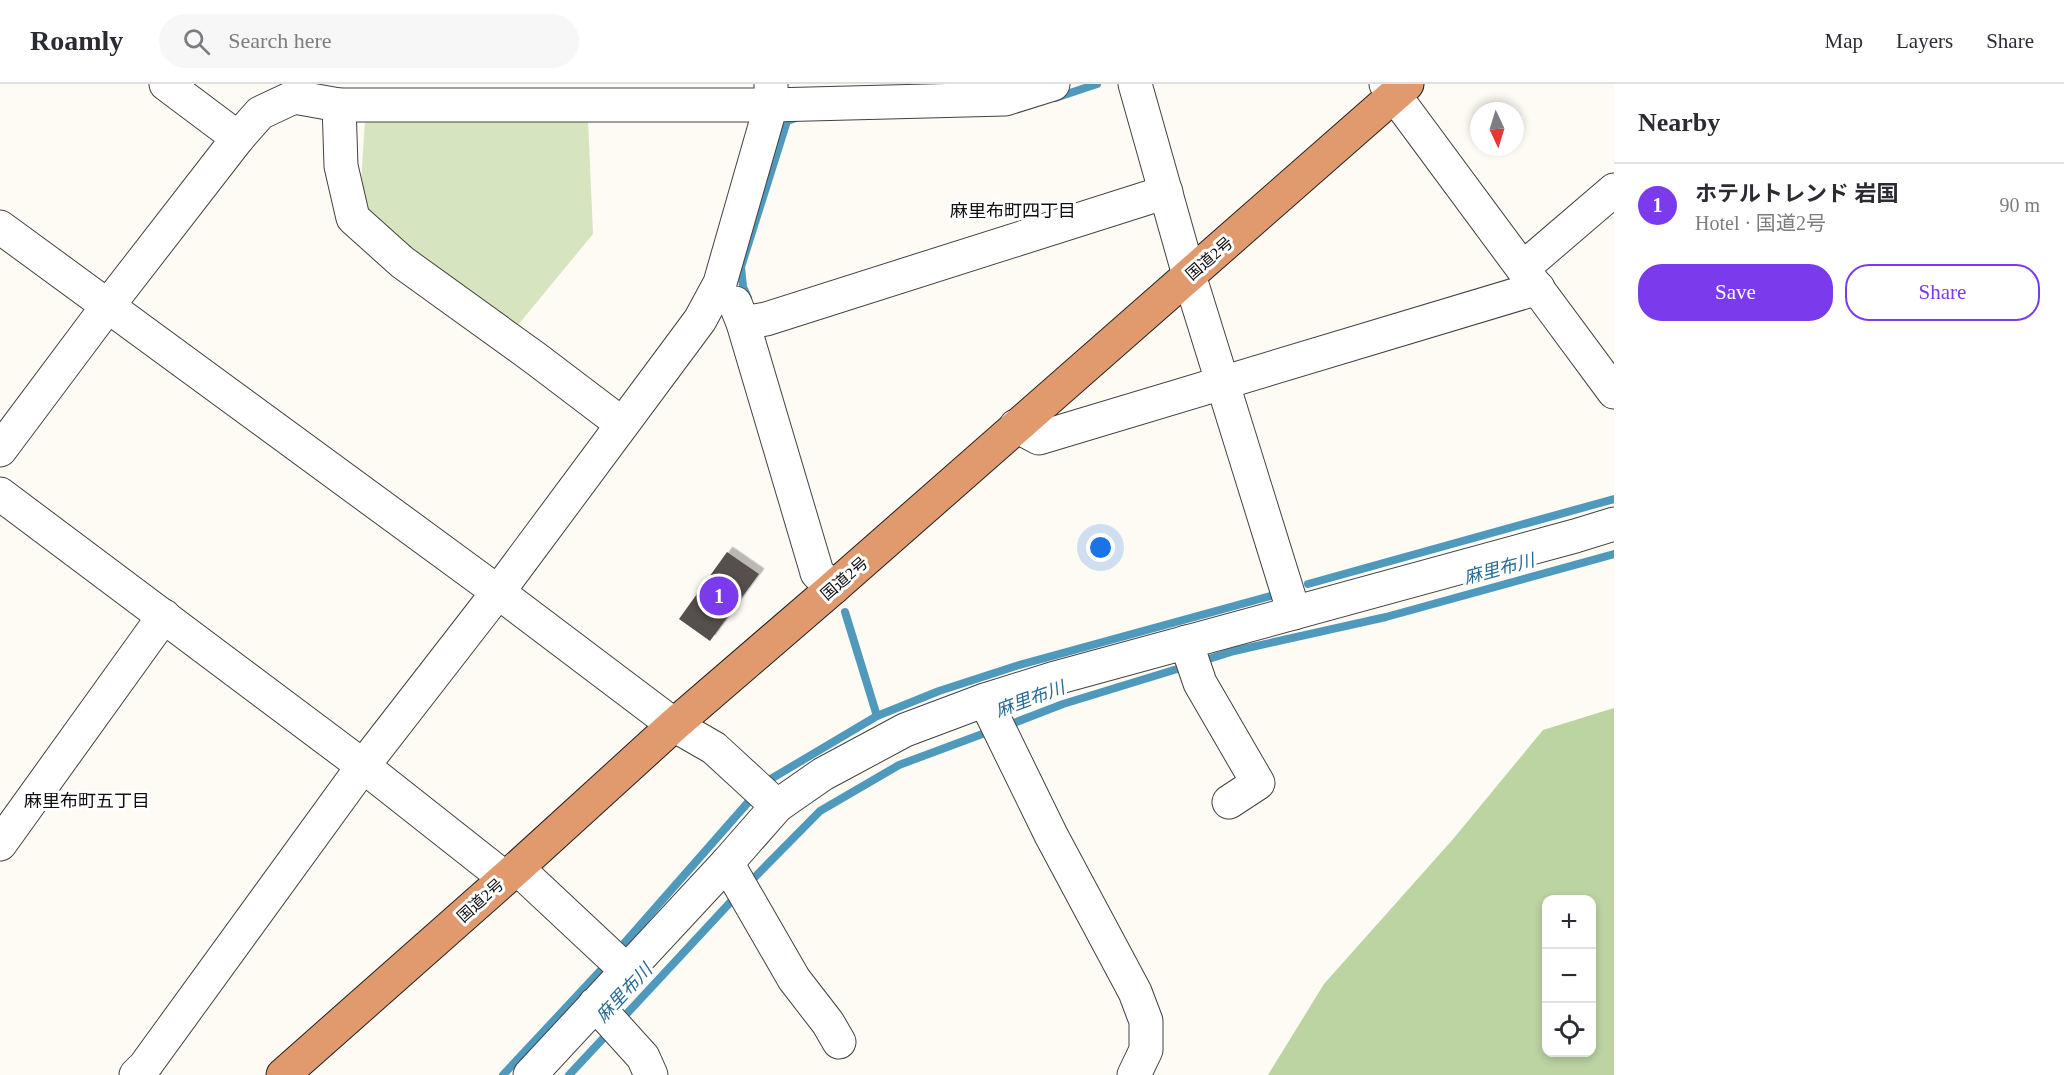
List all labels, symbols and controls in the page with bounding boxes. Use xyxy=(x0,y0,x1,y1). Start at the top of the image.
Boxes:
search box xyxy=(159,14,579,68)
text: Roamly xyxy=(30,25,123,56)
icon: search xyxy=(180,25,213,58)
text: Search here xyxy=(228,28,332,53)
text: Map xyxy=(1825,29,1863,53)
text: Layers xyxy=(1896,29,1953,53)
text: Share xyxy=(1986,29,2034,53)
north arrow xyxy=(1470,102,1524,156)
text: Nearby xyxy=(1638,108,1720,137)
text: ホテルトレンド 岩国 xyxy=(1695,181,1899,206)
text: 1 xyxy=(1653,194,1663,216)
text: 90 m xyxy=(1999,194,2040,216)
district label: 麻里布町四丁目 xyxy=(950,201,1076,221)
text: Hotel · 国道2号 xyxy=(1695,212,1826,234)
street label: 国道2号 xyxy=(1183,234,1236,283)
button: Save xyxy=(1638,264,1833,321)
button: Share xyxy=(1845,264,2040,321)
your location xyxy=(1086,533,1115,562)
water label: 麻里布川 xyxy=(1462,550,1538,588)
street label: 国道2号 xyxy=(818,554,871,603)
pin: 1 xyxy=(700,574,738,618)
water label: 麻里布川 xyxy=(993,677,1069,721)
district label: 麻里布町五丁目 xyxy=(24,791,150,811)
street label: 国道2号 xyxy=(454,875,507,925)
map controls xyxy=(1542,895,1596,1057)
button: + xyxy=(1542,895,1596,949)
button: − xyxy=(1542,949,1596,1003)
water label: 麻里布川 xyxy=(592,958,657,1026)
button: locate xyxy=(1542,1003,1596,1057)

